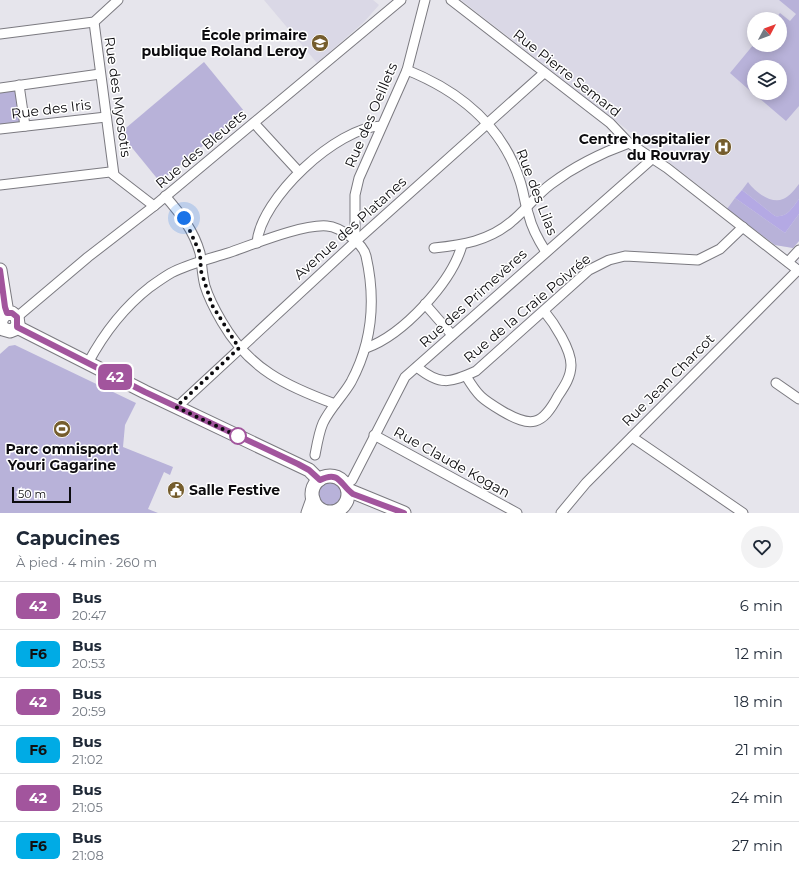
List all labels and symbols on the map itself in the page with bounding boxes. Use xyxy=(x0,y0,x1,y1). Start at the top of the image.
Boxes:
north arrow xyxy=(747,12,787,52)
street label: Rue Pierre Semard xyxy=(509,25,625,121)
place label: École primaire publique Roland Leroy xyxy=(141,26,308,60)
school or university icon: École primaire publique Roland Leroy xyxy=(310,33,330,53)
street label: Rue des Myosotis xyxy=(101,36,135,159)
street label: Rue des Oeillets xyxy=(341,60,401,170)
street label: Rue des Iris xyxy=(10,95,92,123)
street label: Rue des Bleuets xyxy=(152,106,250,192)
place label: Centre hospitalier du Rouvray xyxy=(579,130,711,164)
hospital icon: Centre hospitalier du Rouvray xyxy=(713,137,733,157)
street label: Rue des Lilas xyxy=(512,146,562,238)
street label: Avenue des Platanes xyxy=(290,173,410,283)
your location xyxy=(174,208,194,228)
street label: Rue des Primevères xyxy=(415,245,531,351)
street label: Rue de la Craie Poivrée xyxy=(460,250,594,366)
street label: Rue Jean Charcot xyxy=(618,330,718,430)
line badge: 42 xyxy=(97,364,133,390)
sports icon: Parc omnisport Youri Gagarine xyxy=(52,419,72,439)
street label: Rue Claude Kogan xyxy=(391,423,513,501)
unlabelled marker xyxy=(229,427,247,445)
place label: Parc omnisport Youri Gagarine xyxy=(5,440,119,474)
public building icon: Salle Festive xyxy=(166,480,186,500)
place label: Salle Festive xyxy=(189,481,280,499)
scale bar xyxy=(12,485,71,504)

